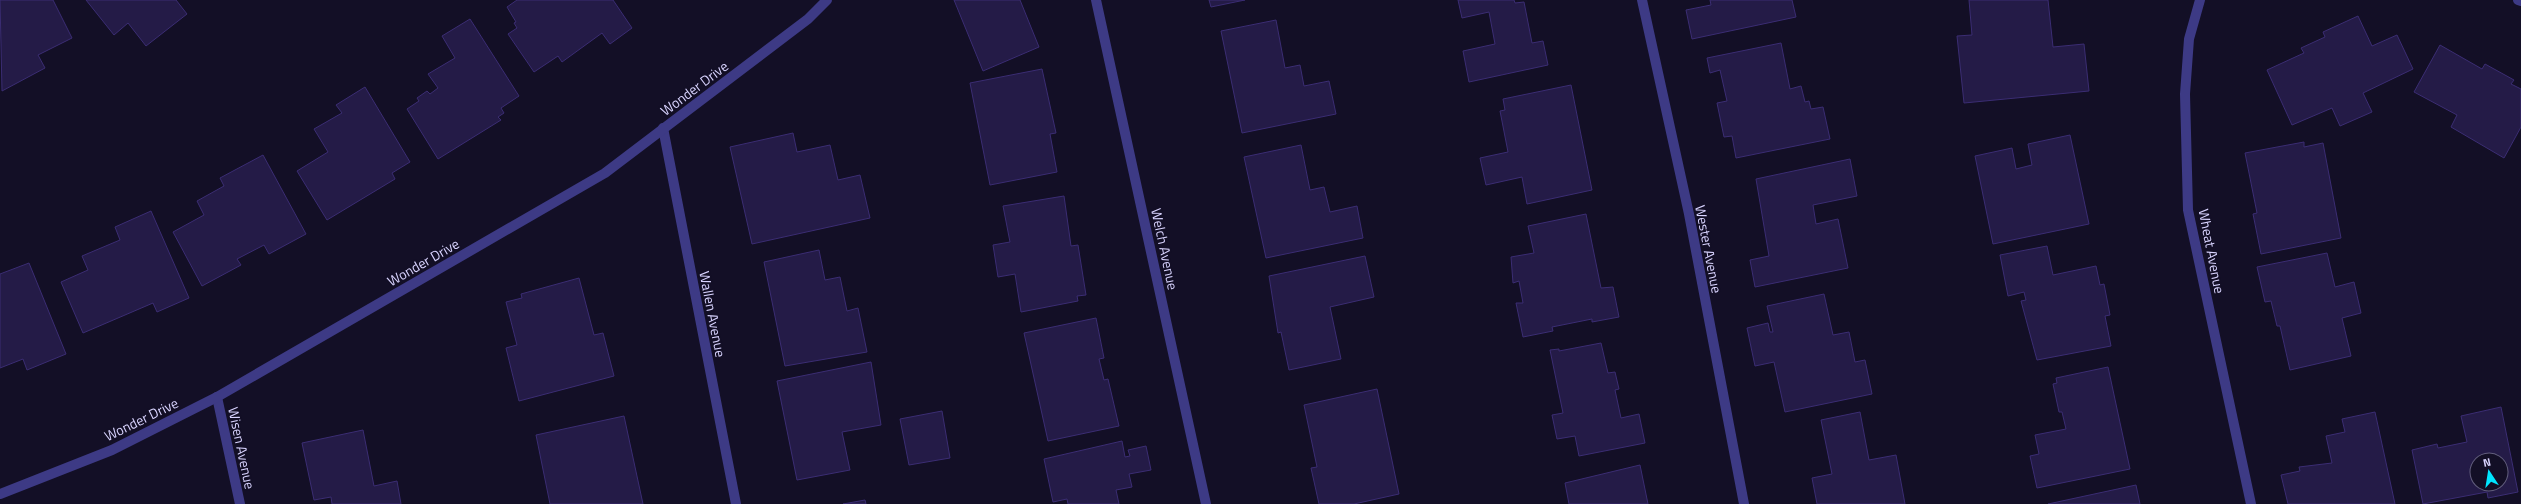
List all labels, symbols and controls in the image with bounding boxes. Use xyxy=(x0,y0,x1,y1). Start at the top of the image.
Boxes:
street label: Wonder Drive xyxy=(656,56,732,120)
street label: Wester Avenue xyxy=(1690,203,1728,295)
street label: Welch Avenue xyxy=(1146,206,1184,292)
street label: Wheat Avenue xyxy=(2194,207,2230,295)
street label: Wonder Drive xyxy=(383,233,463,291)
street label: Wallen Avenue xyxy=(694,269,732,359)
street label: Wonder Drive xyxy=(100,392,182,446)
street label: Wisen Avenue xyxy=(223,405,261,491)
north arrow xyxy=(2469,452,2509,492)
text: N xyxy=(2482,454,2492,471)

